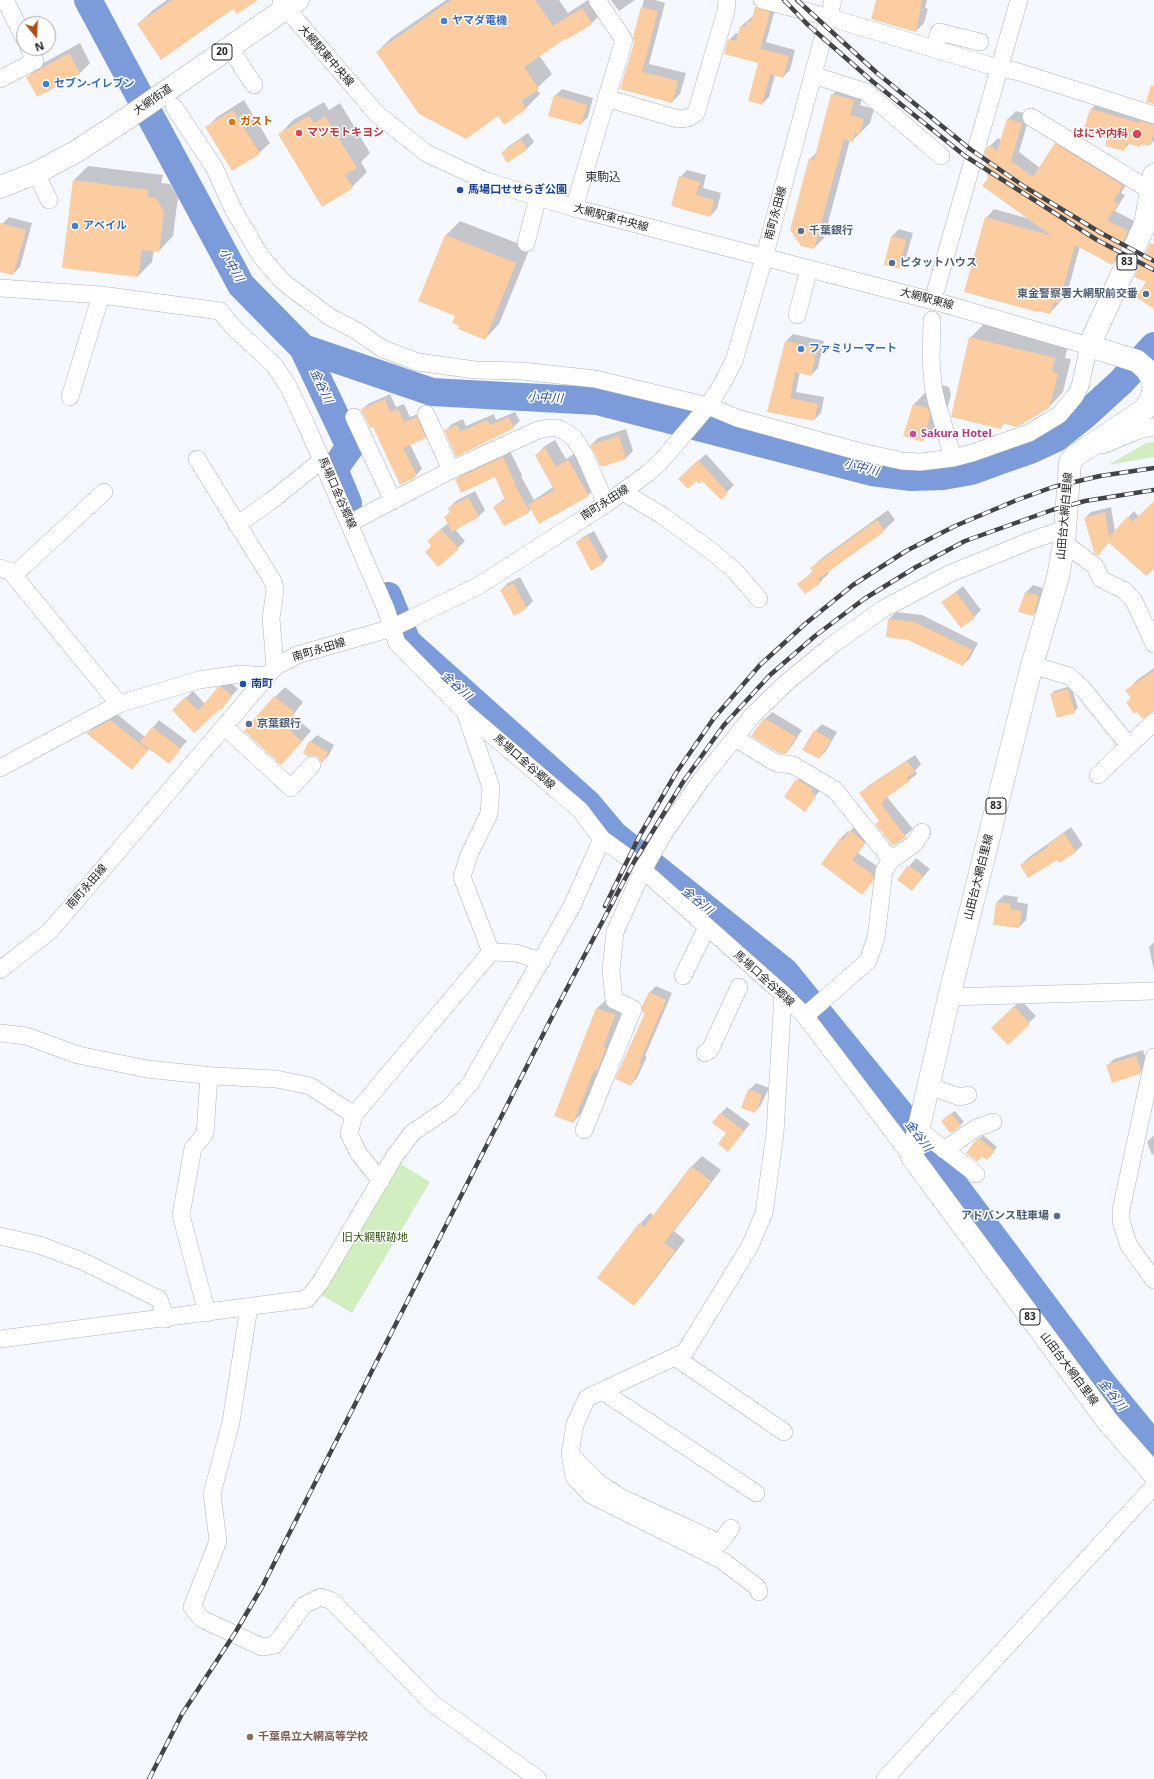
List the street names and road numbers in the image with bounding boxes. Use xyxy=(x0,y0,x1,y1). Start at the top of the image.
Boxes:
street label: 大網駅東中央線 xyxy=(296,23,356,89)
road number: 20 xyxy=(212,44,232,60)
street label: 大網街道 xyxy=(131,82,175,118)
street label: 南町永田線 xyxy=(763,185,789,241)
street label: 大網駅東中央線 xyxy=(572,202,650,234)
road number: 83 xyxy=(1117,254,1137,270)
street label: 大網駅東線 xyxy=(899,286,955,312)
street label: 馬場口金谷郷線 xyxy=(315,455,359,531)
street label: 山田台大網白里線 xyxy=(1055,472,1075,560)
street label: 南町永田線 xyxy=(578,482,632,524)
street label: 南町永田線 xyxy=(291,636,347,664)
street label: 馬場口金谷郷線 xyxy=(491,732,557,792)
road number: 83 xyxy=(986,798,1006,814)
street label: 山田台大網白里線 xyxy=(962,833,996,921)
street label: 南町永田線 xyxy=(64,862,110,912)
street label: 馬場口金谷郷線 xyxy=(731,948,797,1010)
road number: 83 xyxy=(1020,1309,1040,1325)
street label: 山田台大網白里線 xyxy=(1037,1330,1101,1408)

